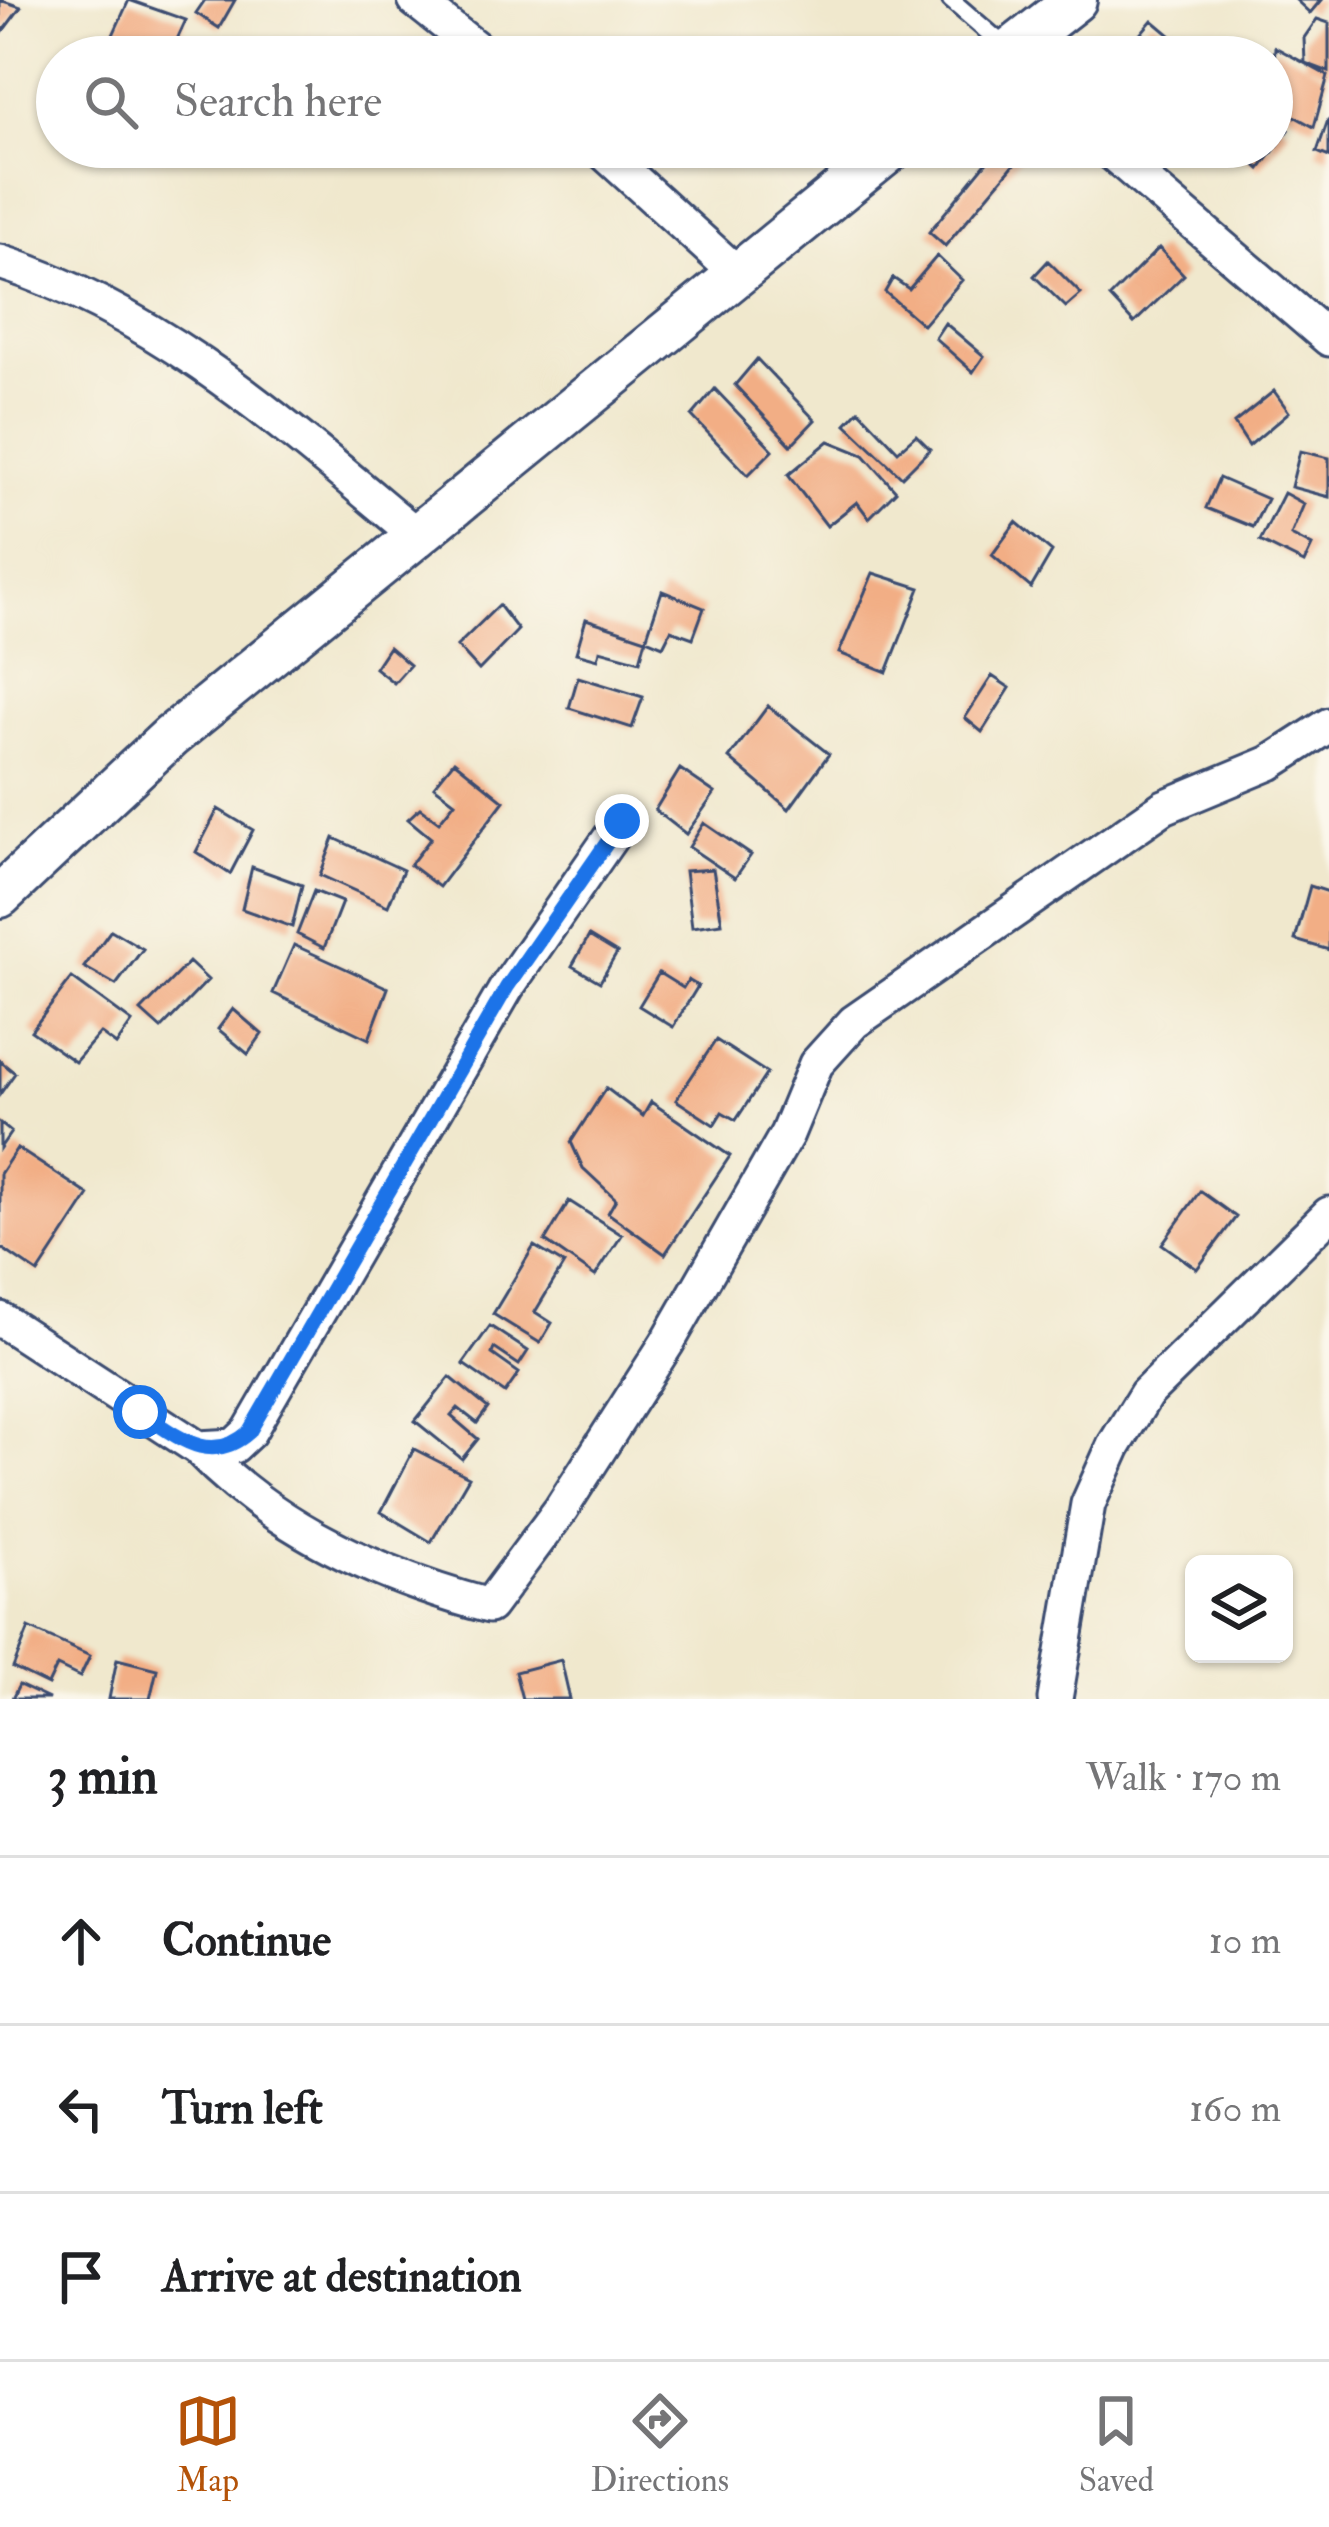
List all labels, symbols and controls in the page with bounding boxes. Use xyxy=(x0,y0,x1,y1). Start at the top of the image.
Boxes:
search box xyxy=(36,36,1293,168)
icon: search xyxy=(78,69,144,135)
text: Search here xyxy=(174,74,382,130)
route end xyxy=(595,794,649,848)
route start xyxy=(113,1385,167,1439)
map controls xyxy=(1185,1555,1293,1663)
button: layers xyxy=(1185,1555,1293,1663)
text: 3 min xyxy=(48,1745,158,1809)
text: Walk · 170 m xyxy=(1086,1753,1281,1802)
icon: ahead xyxy=(48,1908,114,1974)
text: Continue xyxy=(162,1913,331,1969)
text: 10 m xyxy=(1209,1916,1281,1965)
icon: left xyxy=(48,2076,114,2142)
text: Turn left xyxy=(162,2081,323,2137)
text: 160 m xyxy=(1189,2084,1281,2133)
icon: arrive xyxy=(48,2244,114,2310)
text: Arrive at destination xyxy=(162,2249,522,2305)
tab: Map xyxy=(175,2388,241,2501)
tab: Directions xyxy=(591,2388,729,2501)
tab: Saved xyxy=(1079,2388,1154,2501)

